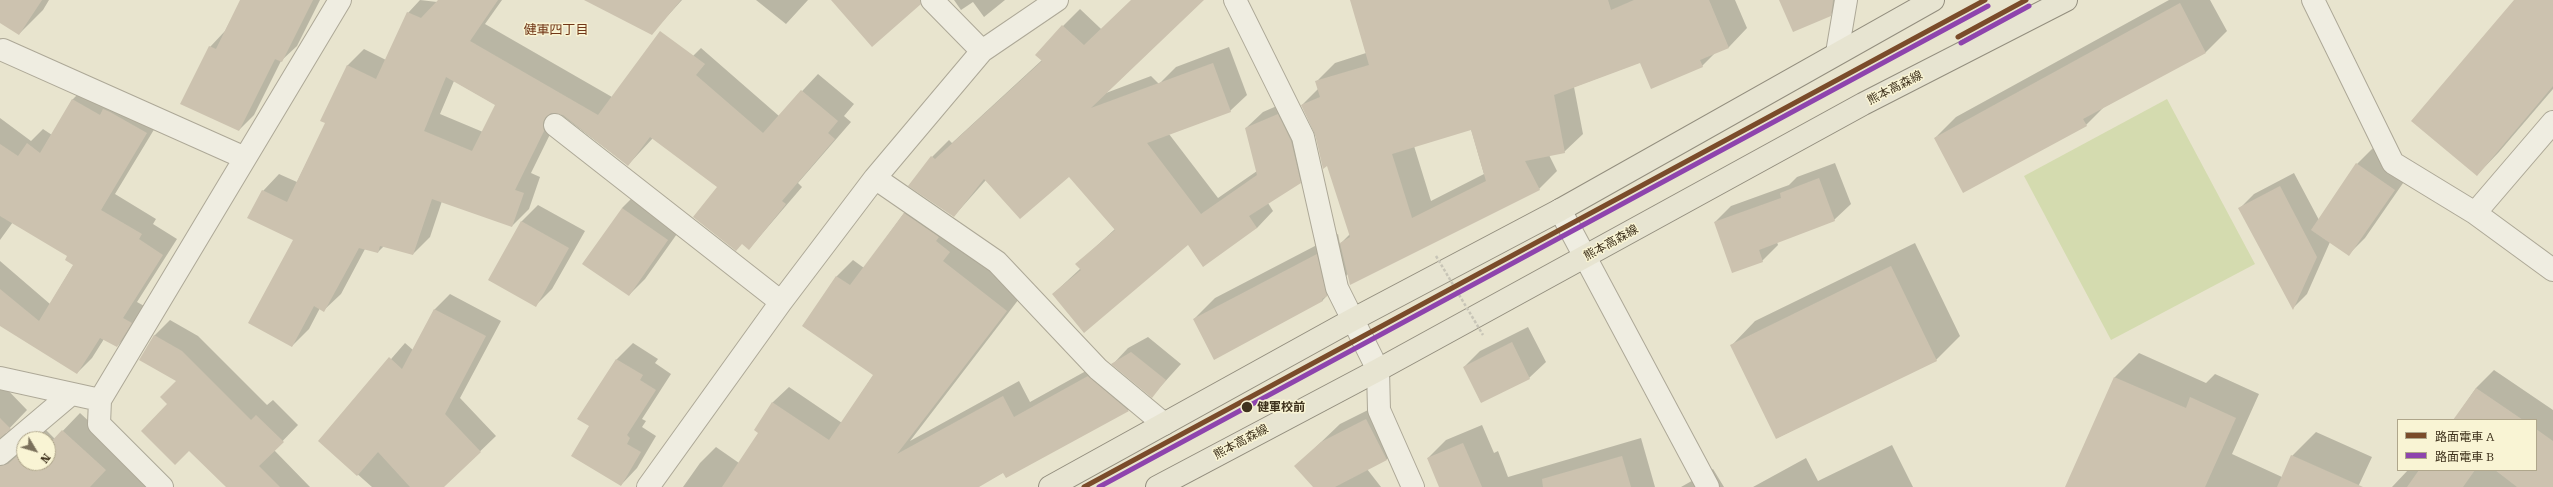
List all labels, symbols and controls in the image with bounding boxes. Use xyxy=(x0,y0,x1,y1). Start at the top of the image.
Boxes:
district label: 健軍四丁目 xyxy=(524,22,588,38)
street label: 熊本高森線 xyxy=(1865,68,1925,108)
street label: 熊本高森線 xyxy=(1581,222,1641,264)
marker: 健軍校前 xyxy=(1240,400,1254,414)
place label: 健軍校前 xyxy=(1257,400,1305,414)
legend xyxy=(2397,419,2537,471)
street label: 熊本高森線 xyxy=(1211,422,1271,462)
text: 路面電車 A xyxy=(2435,430,2494,444)
north arrow xyxy=(16,431,56,471)
text: 路面電車 B xyxy=(2435,450,2494,464)
text: N xyxy=(37,451,53,465)

